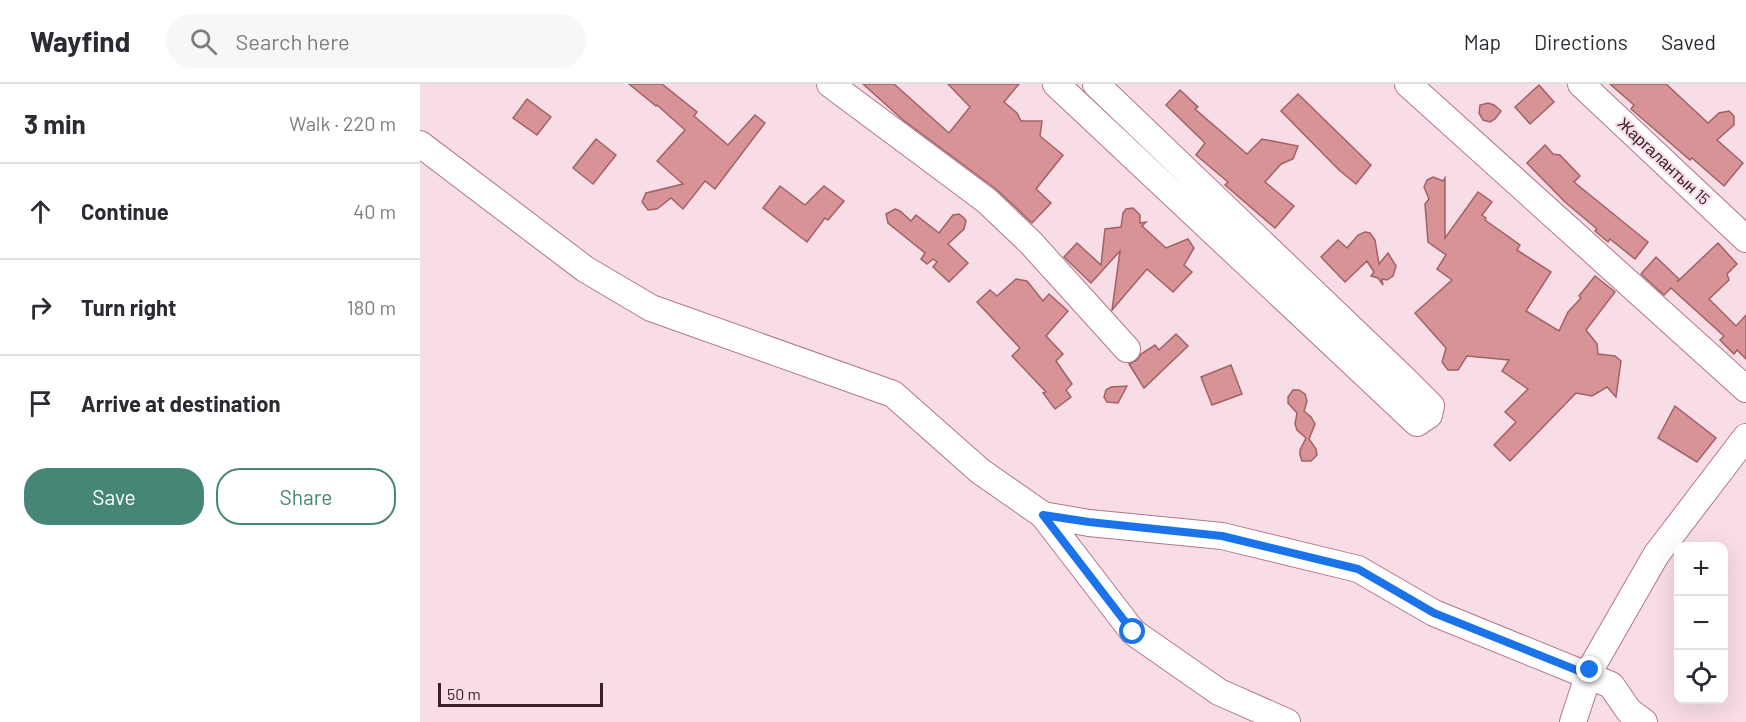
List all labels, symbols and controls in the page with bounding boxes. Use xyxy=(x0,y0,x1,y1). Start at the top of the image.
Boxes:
search box xyxy=(166,14,586,68)
text: Wayfind xyxy=(30,24,130,58)
icon: search xyxy=(187,25,220,58)
text: Search here xyxy=(235,28,350,54)
text: Map xyxy=(1464,29,1501,54)
text: Directions xyxy=(1534,29,1628,54)
text: Saved xyxy=(1661,29,1716,54)
text: 3 min xyxy=(24,108,86,139)
text: Walk · 220 m xyxy=(289,111,396,135)
street label: Жаргалантын 15 xyxy=(1614,113,1714,208)
icon: ahead xyxy=(24,195,57,228)
text: Continue xyxy=(81,198,169,224)
text: 40 m xyxy=(353,199,396,223)
icon: right xyxy=(24,291,57,324)
text: Turn right xyxy=(81,294,176,320)
text: 180 m xyxy=(347,295,396,319)
icon: arrive xyxy=(24,387,57,420)
text: Arrive at destination xyxy=(81,390,280,416)
button: Save xyxy=(24,468,204,525)
button: Share xyxy=(216,468,396,525)
map controls xyxy=(1674,542,1728,704)
button: + xyxy=(1674,542,1728,596)
button: − xyxy=(1674,596,1728,650)
route start xyxy=(1119,618,1145,644)
button: locate xyxy=(1674,650,1728,704)
route end xyxy=(1576,656,1602,682)
scale bar xyxy=(438,680,603,708)
text: 50 m xyxy=(447,684,481,703)

